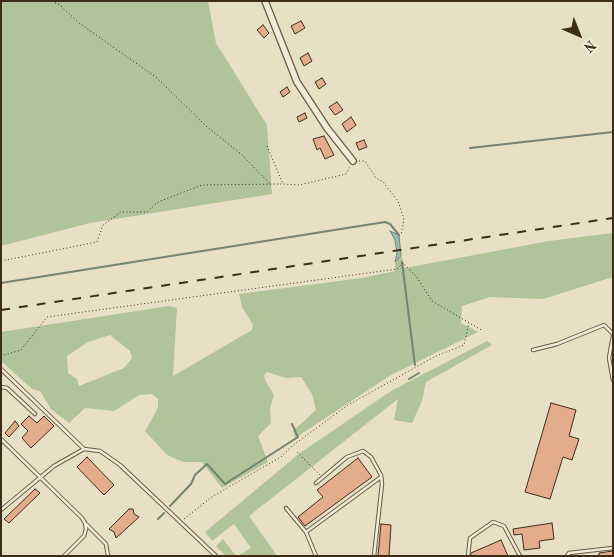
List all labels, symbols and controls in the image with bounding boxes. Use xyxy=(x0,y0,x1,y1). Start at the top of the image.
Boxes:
north arrow xyxy=(554,10,604,60)
text: N xyxy=(581,37,598,55)

